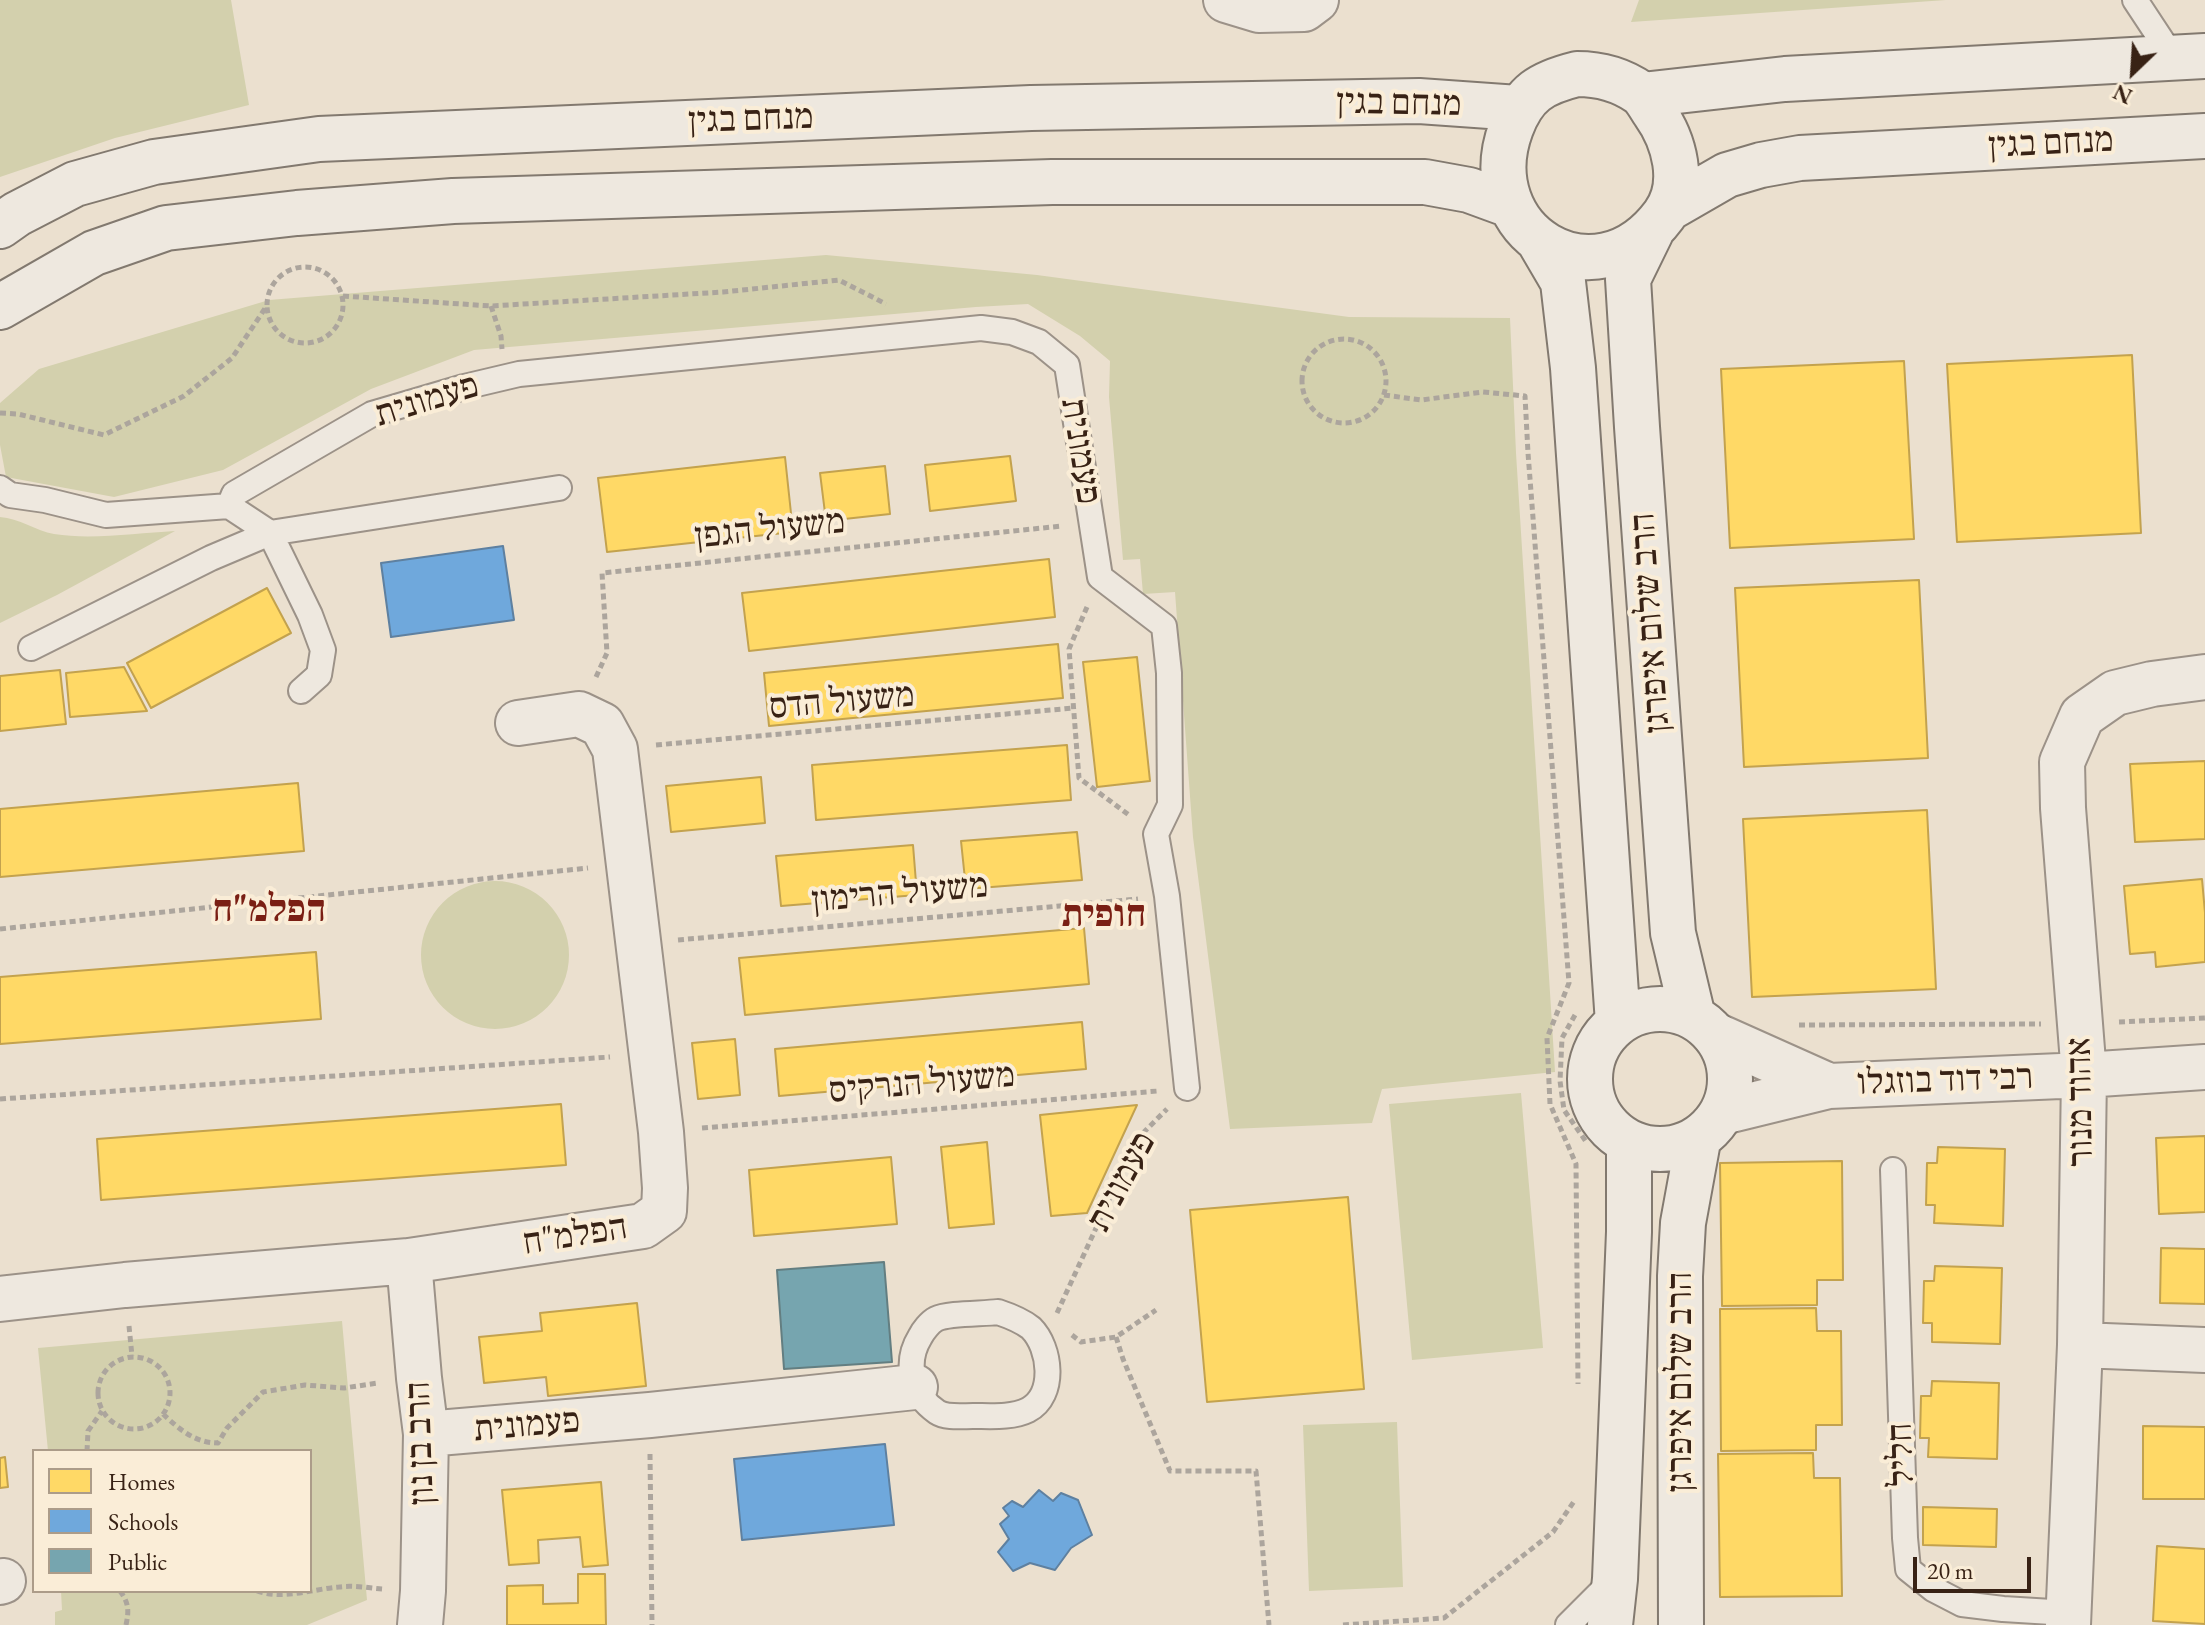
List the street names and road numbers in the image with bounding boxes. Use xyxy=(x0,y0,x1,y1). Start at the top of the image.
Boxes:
street label: מנחם בגין xyxy=(1336,81,1462,127)
street label: מנחם בגין xyxy=(688,96,814,144)
street label: מנחם בגין xyxy=(1987,119,2115,169)
street label: פעמונית xyxy=(370,365,484,437)
street label: פעמונית xyxy=(1050,395,1110,507)
street label: משעול הגפן xyxy=(693,501,847,559)
street label: הרב שלום איפרגן xyxy=(1622,511,1680,735)
street label: משעול הדס xyxy=(768,674,916,730)
street label: משעול הרימון xyxy=(810,865,990,923)
street label: אהוד מנור xyxy=(2058,1037,2104,1167)
street label: משעול הנרקיס xyxy=(827,1054,1017,1114)
street label: רבי דוד בוזגלו xyxy=(1856,1056,2034,1106)
street label: פעמונית xyxy=(1078,1125,1166,1239)
street label: הפלמ"ח xyxy=(520,1206,630,1266)
street label: הרב שלום איפרגן xyxy=(1659,1272,1703,1492)
street label: הרב בן נון xyxy=(397,1380,445,1506)
street label: פעמונית xyxy=(472,1400,582,1452)
street label: חליל xyxy=(1879,1422,1925,1488)

